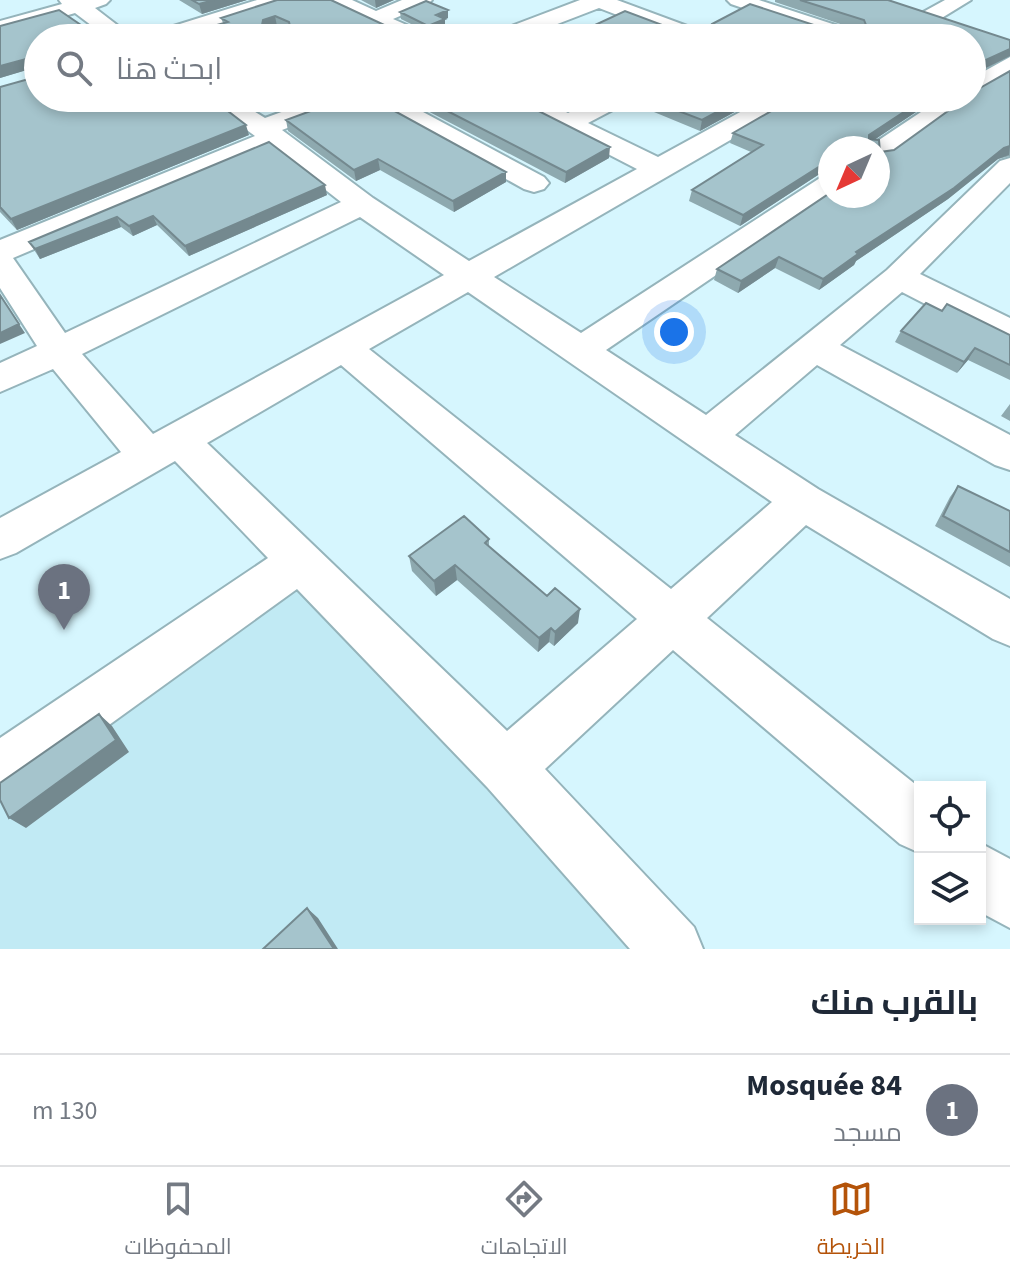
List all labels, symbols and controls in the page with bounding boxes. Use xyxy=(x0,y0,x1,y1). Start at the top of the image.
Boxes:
search box xyxy=(24,24,986,112)
icon: search xyxy=(52,46,96,90)
text: ابحث هنا xyxy=(116,48,222,91)
north arrow xyxy=(818,136,890,208)
your location xyxy=(654,312,694,352)
pin: 1 xyxy=(38,564,90,630)
map controls xyxy=(914,781,986,925)
button: locate xyxy=(914,781,986,853)
button: layers xyxy=(914,853,986,925)
text: بالقرب منك xyxy=(811,979,978,1028)
text: Mosquée 84 xyxy=(746,1064,902,1107)
text: 130 m xyxy=(32,1092,98,1129)
text: 1 xyxy=(945,1092,959,1129)
text: مسجد xyxy=(833,1114,902,1151)
tab: المحفوظات xyxy=(125,1177,232,1267)
tab: الاتجاهات xyxy=(481,1177,568,1267)
tab: الخريطة xyxy=(817,1177,885,1267)

